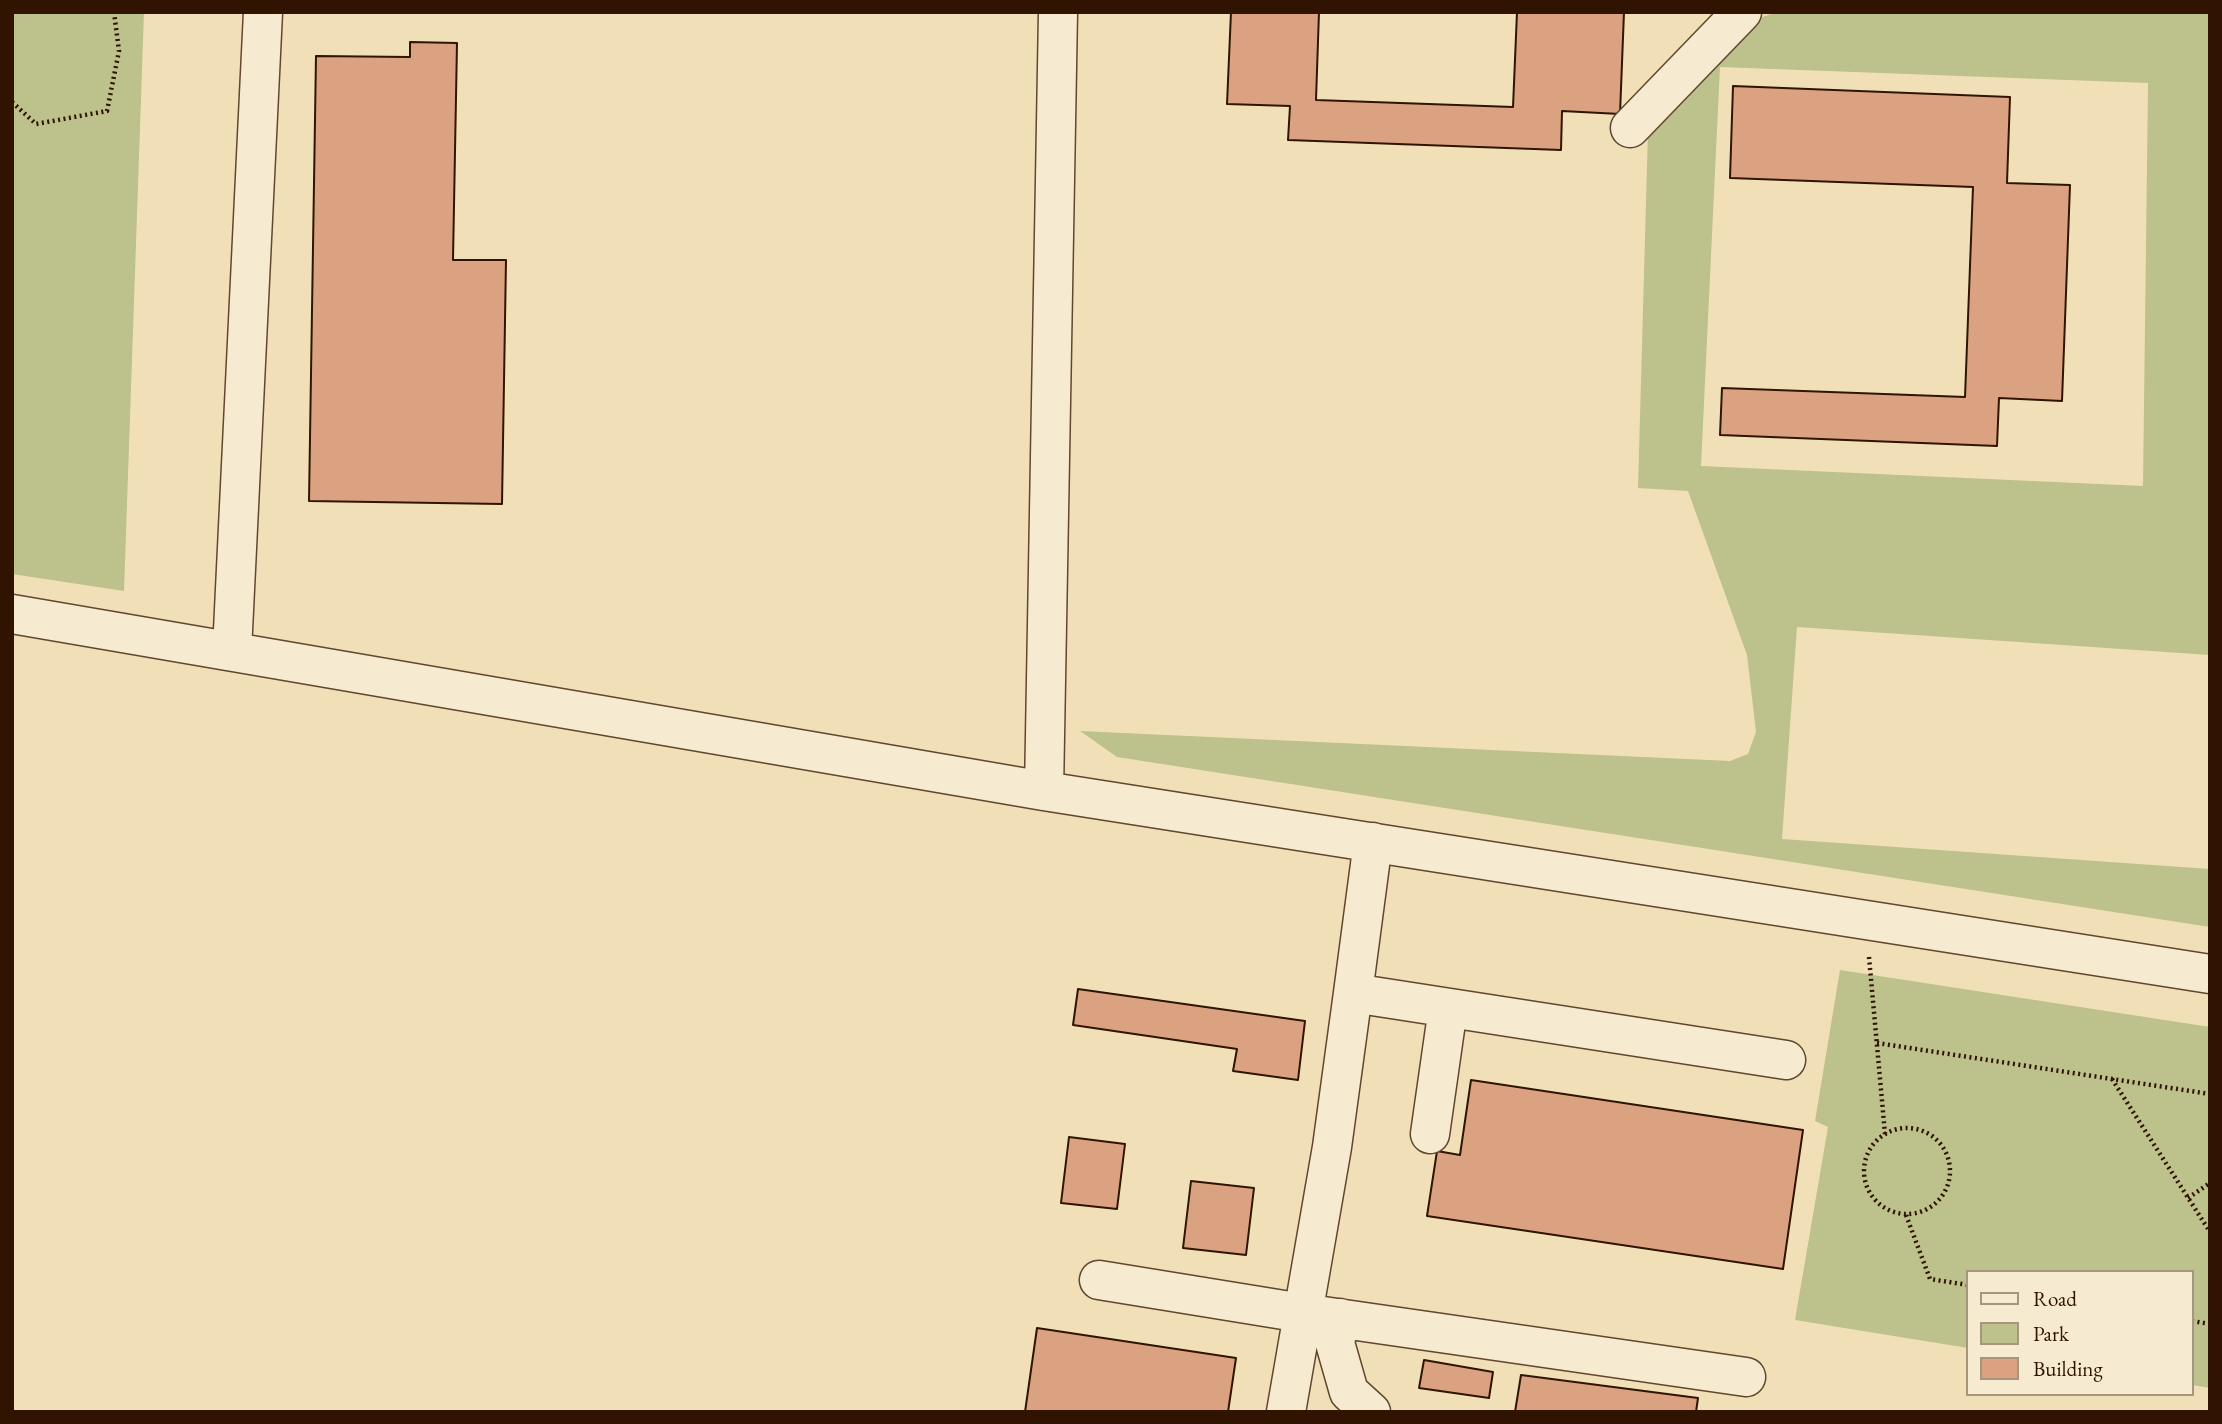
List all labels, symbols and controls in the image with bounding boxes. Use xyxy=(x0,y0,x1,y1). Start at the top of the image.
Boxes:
legend xyxy=(1966,1270,2194,1396)
text: Road xyxy=(2033,1285,2077,1312)
text: Park xyxy=(2033,1320,2069,1347)
text: Building xyxy=(2033,1355,2103,1382)

